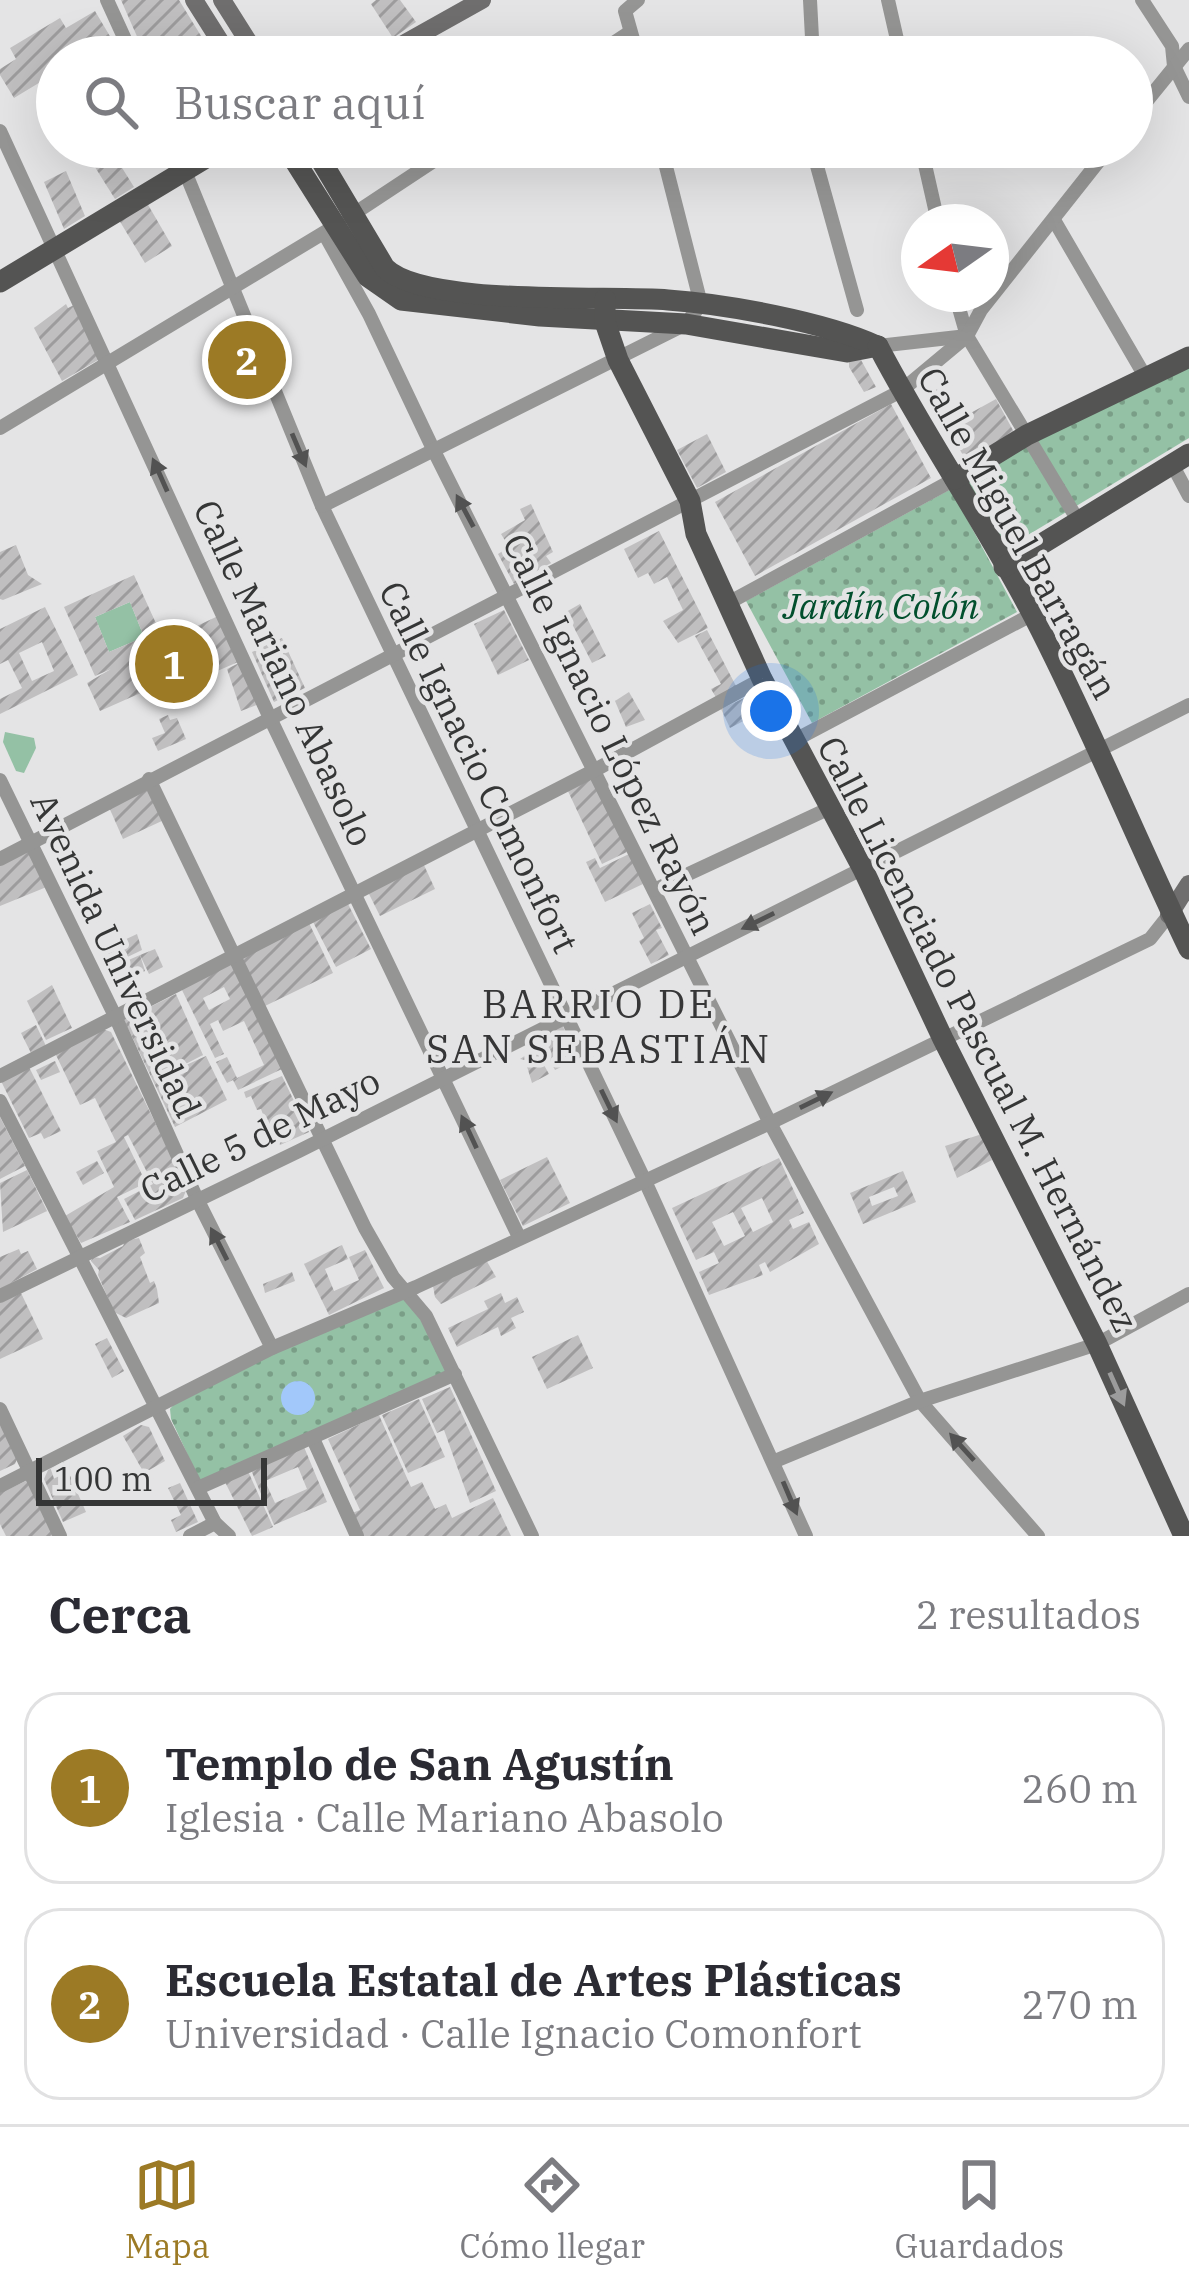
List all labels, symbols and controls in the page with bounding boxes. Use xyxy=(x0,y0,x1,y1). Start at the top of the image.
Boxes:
search box xyxy=(36,36,1153,168)
icon: search xyxy=(78,69,144,135)
text: Buscar aquí xyxy=(174,73,425,131)
north arrow xyxy=(901,204,1009,312)
pin: 2 xyxy=(208,315,286,405)
street label: Calle Miguel Barragán xyxy=(908,359,1129,707)
one-way arrow xyxy=(290,432,309,468)
one-way arrow xyxy=(149,457,169,492)
street label: Calle Mariano Abasolo xyxy=(184,492,385,853)
one-way arrow xyxy=(455,494,476,529)
street label: Calle Ignacio López Rayón xyxy=(493,525,728,942)
street label: Calle Ignacio Comonfort xyxy=(369,573,590,960)
park label: Jardín Colón xyxy=(782,582,980,629)
pin: 1 xyxy=(135,619,213,709)
your location xyxy=(741,681,801,741)
street label: Calle Licenciado Pascual M. Hernández xyxy=(807,728,1150,1339)
street label: Avenida Universidad xyxy=(20,785,212,1125)
one-way arrow xyxy=(741,910,775,930)
district label: BARRIO DE SAN SEBASTIÁN xyxy=(426,978,772,1074)
street label: Calle 5 de Mayo xyxy=(132,1056,387,1213)
one-way arrow xyxy=(599,1089,619,1124)
one-way arrow xyxy=(799,1090,834,1110)
one-way arrow xyxy=(459,1114,479,1149)
one-way arrow xyxy=(210,1227,230,1261)
one-way arrow xyxy=(1107,1372,1127,1407)
one-way arrow xyxy=(949,1433,976,1462)
scale bar xyxy=(36,1452,267,1505)
text: 100 m xyxy=(54,1457,153,1500)
one-way arrow xyxy=(781,1481,801,1516)
text: Cerca xyxy=(48,1581,192,1647)
text: 2 resultados xyxy=(916,1589,1141,1640)
text: Templo de San Agustín xyxy=(165,1734,674,1792)
text: 1 xyxy=(78,1763,102,1814)
text: 260 m xyxy=(1022,1763,1138,1814)
text: Iglesia · Calle Mariano Abasolo xyxy=(165,1792,724,1843)
text: Escuela Estatal de Artes Plásticas xyxy=(165,1950,902,2008)
text: 2 xyxy=(78,1979,102,2030)
text: 270 m xyxy=(1022,1979,1138,2030)
text: Universidad · Calle Ignacio Comonfort xyxy=(165,2008,862,2059)
tab: Mapa xyxy=(125,2152,210,2267)
tab: Cómo llegar xyxy=(460,2152,645,2267)
tab: Guardados xyxy=(894,2152,1064,2267)

